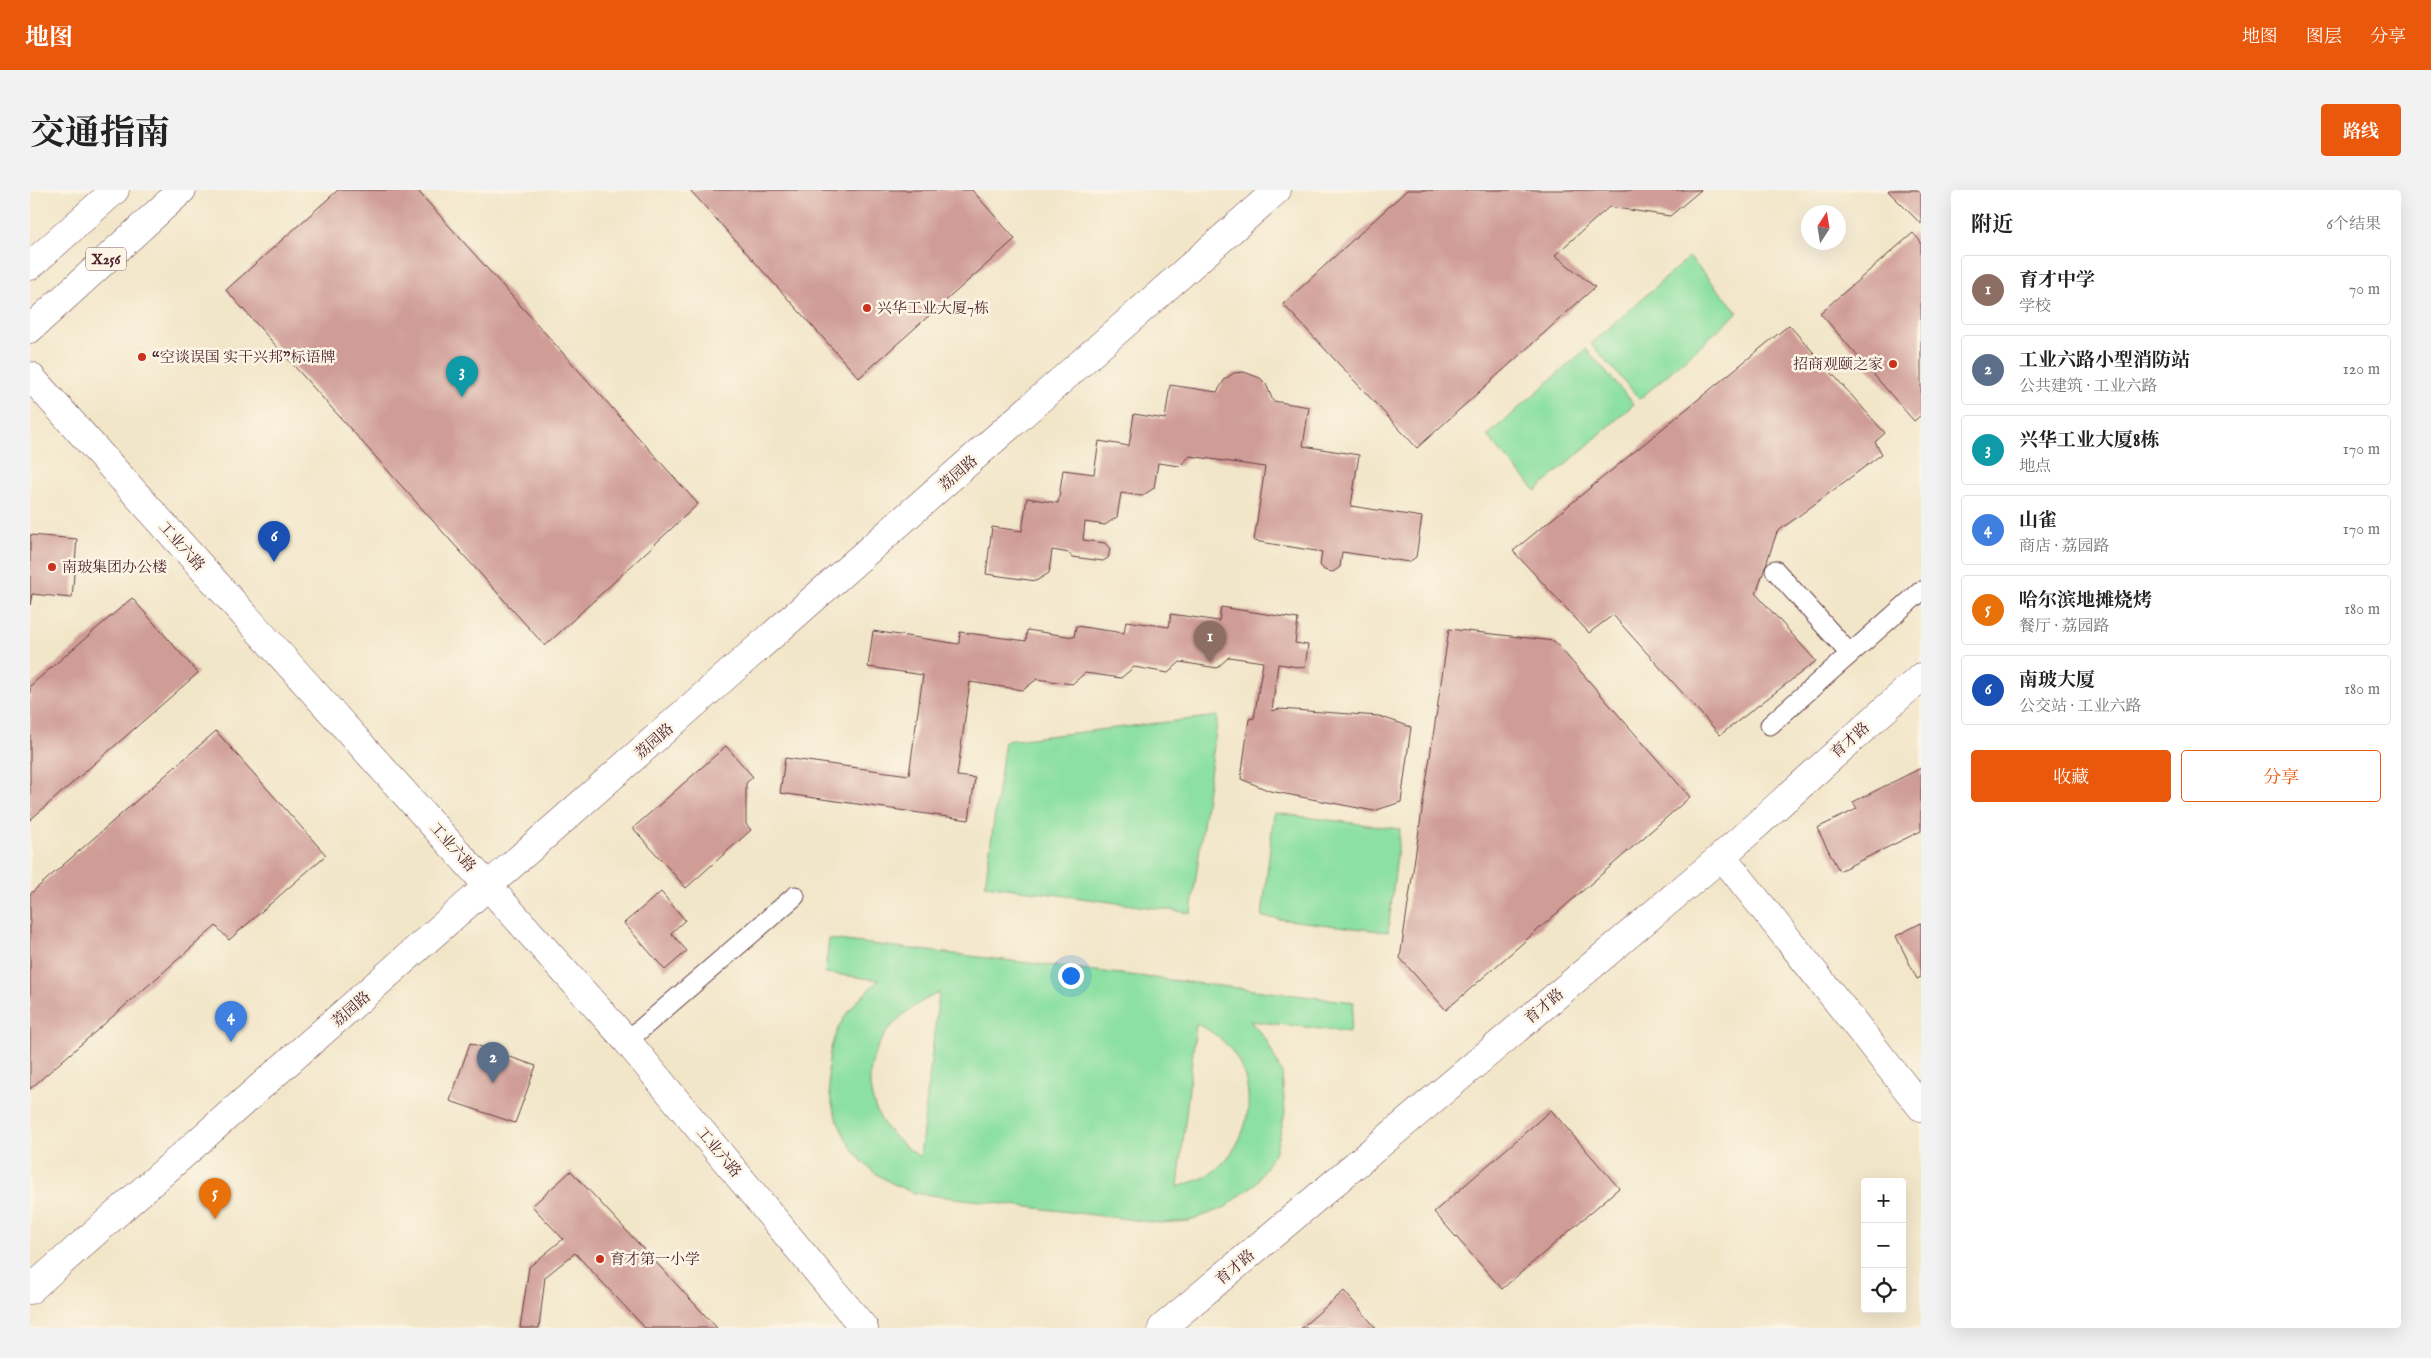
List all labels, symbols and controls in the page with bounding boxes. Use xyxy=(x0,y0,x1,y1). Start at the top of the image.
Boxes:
text: 地图 xyxy=(25,23,73,54)
text: 地图 xyxy=(2242,26,2278,49)
text: 图层 xyxy=(2306,26,2342,49)
text: 分享 xyxy=(2370,26,2406,49)
button: 路线 xyxy=(2321,104,2401,156)
text: 交通指南 xyxy=(30,112,170,157)
north arrow xyxy=(1801,205,1846,250)
text: 附近 xyxy=(1971,212,2013,239)
text: 6个结果 xyxy=(2326,215,2381,235)
road number: X256 xyxy=(86,248,126,270)
text: 育才中学 xyxy=(2019,269,2095,293)
text: 1 xyxy=(1985,280,1991,300)
text: 70 m xyxy=(2349,280,2380,300)
text: 学校 xyxy=(2019,297,2051,317)
place label: 兴华工业大厦7栋 xyxy=(877,299,989,318)
marker: 兴华工业大厦7栋 xyxy=(861,302,873,314)
place label: “空谈误国 实干兴邦”标语牌 xyxy=(152,348,335,367)
text: 工业六路小型消防站 xyxy=(2019,349,2190,373)
marker: “空谈误国 实干兴邦”标语牌 xyxy=(136,351,148,363)
place label: 招商观颐之家 xyxy=(1793,355,1883,374)
pin: 3 xyxy=(446,356,478,397)
marker: 招商观颐之家 xyxy=(1887,358,1899,370)
text: 2 xyxy=(1984,360,1992,380)
text: 120 m xyxy=(2343,360,2380,380)
text: 公共建筑 · 工业六路 xyxy=(2019,377,2158,397)
text: 兴华工业大厦8栋 xyxy=(2019,429,2159,453)
text: 3 xyxy=(1985,440,1991,460)
text: 170 m xyxy=(2343,440,2380,460)
street label: 荔园路 xyxy=(935,451,982,495)
text: 地点 xyxy=(2019,457,2051,477)
text: 山雀 xyxy=(2019,509,2057,533)
street label: 工业六路 xyxy=(154,518,209,575)
text: 4 xyxy=(1984,520,1992,540)
text: 170 m xyxy=(2343,520,2380,540)
pin: 6 xyxy=(258,521,290,562)
text: 商店 · 荔园路 xyxy=(2019,537,2110,557)
place label: 南玻集团办公楼 xyxy=(62,558,167,577)
marker: 南玻集团办公楼 xyxy=(46,561,58,573)
text: 哈尔滨地摊烧烤 xyxy=(2019,589,2152,613)
text: 5 xyxy=(1985,600,1991,620)
text: 180 m xyxy=(2344,600,2380,620)
text: 餐厅 · 荔园路 xyxy=(2019,617,2110,637)
pin: 1 xyxy=(1194,621,1226,662)
text: 南玻大厦 xyxy=(2019,669,2095,693)
text: 6 xyxy=(1985,680,1991,700)
text: 180 m xyxy=(2344,680,2380,700)
text: 公交站 · 工业六路 xyxy=(2019,697,2142,717)
street label: 育才路 xyxy=(1827,718,1873,762)
street label: 荔园路 xyxy=(631,719,678,763)
button: 收藏 xyxy=(1971,750,2171,802)
button: 分享 xyxy=(2181,750,2381,802)
street label: 工业六路 xyxy=(425,819,480,876)
your location xyxy=(1058,963,1084,989)
street label: 育才路 xyxy=(1521,985,1568,1028)
street label: 荔园路 xyxy=(328,987,375,1031)
pin: 4 xyxy=(215,1001,247,1042)
pin: 2 xyxy=(477,1042,509,1083)
street label: 工业六路 xyxy=(692,1123,745,1181)
pin: 5 xyxy=(199,1178,231,1219)
map controls xyxy=(1861,1178,1906,1313)
button: + xyxy=(1861,1178,1906,1223)
button: − xyxy=(1861,1223,1906,1268)
street label: 育才路 xyxy=(1212,1246,1259,1289)
place label: 育才第一小学 xyxy=(610,1250,700,1269)
marker: 育才第一小学 xyxy=(594,1253,606,1265)
button: locate xyxy=(1861,1268,1906,1313)

